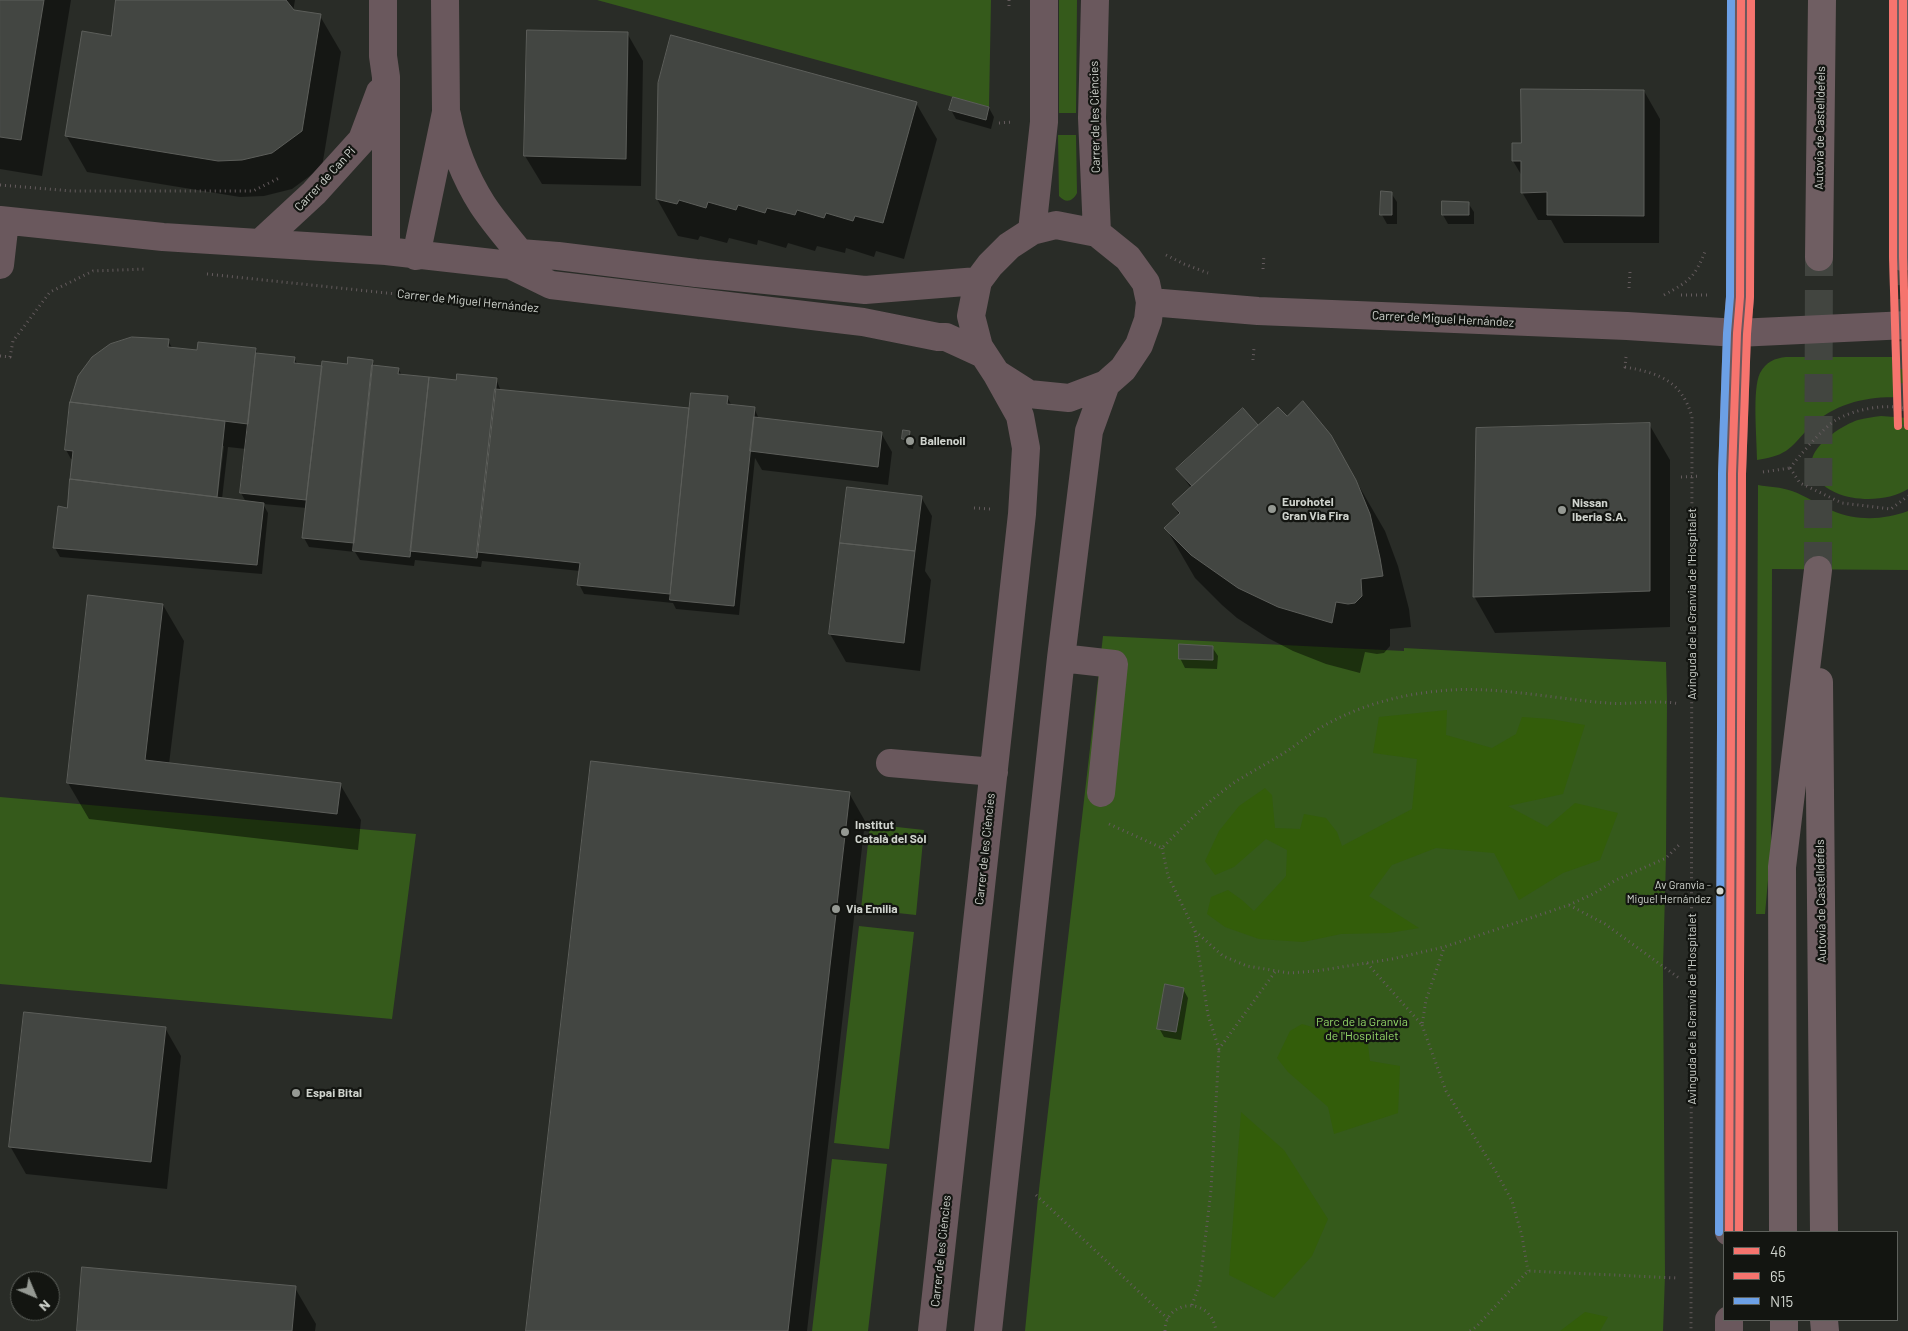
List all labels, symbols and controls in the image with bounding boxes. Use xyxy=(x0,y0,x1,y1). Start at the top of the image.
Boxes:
street label: Carrer de les Ciències xyxy=(1087,61,1103,173)
street label: Autovia de Castelldefels xyxy=(1812,66,1828,190)
street label: Carrer de Can Pi xyxy=(291,144,359,214)
street label: Carrer de Miguel Hernández xyxy=(396,286,540,316)
street label: Carrer de Miguel Hernández xyxy=(1372,308,1514,330)
place label: Ballenoil xyxy=(920,434,965,448)
marker: Ballenoil xyxy=(904,435,916,447)
place label: Eurohotel Gran Via Fira xyxy=(1282,495,1349,523)
place label: Nissan Iberia S.A. xyxy=(1572,496,1626,524)
marker: Eurohotel Gran Via Fira xyxy=(1266,503,1278,515)
marker: Nissan Iberia S.A. xyxy=(1556,504,1568,516)
street label: Avinguda de la Granvia de l'Hospitalet xyxy=(1685,508,1699,700)
street label: Carrer de les Ciències xyxy=(972,792,998,906)
place label: Institut Català del Sòl xyxy=(855,818,926,846)
marker: Institut Català del Sòl xyxy=(839,826,851,838)
street label: Autovia de Castelldefels xyxy=(1813,839,1829,963)
place label: Av Granvia - Miguel Hernández xyxy=(1627,878,1711,904)
marker: Av Granvia - Miguel Hernández xyxy=(1715,886,1725,896)
place label: Via Emilia xyxy=(846,902,898,916)
marker: Via Emilia xyxy=(830,903,842,915)
street label: Avinguda de la Granvia de l'Hospitalet xyxy=(1685,913,1699,1105)
park label: Parc de la Granvia de l'Hospitalet xyxy=(1316,1015,1408,1043)
place label: Espai Bital xyxy=(306,1086,362,1100)
marker: Espai Bital xyxy=(290,1087,302,1099)
street label: Carrer de les Ciències xyxy=(928,1194,954,1308)
legend xyxy=(1723,1231,1898,1321)
text: 46 xyxy=(1770,1242,1786,1260)
text: 65 xyxy=(1770,1267,1785,1285)
north arrow xyxy=(10,1271,60,1321)
text: N15 xyxy=(1770,1292,1793,1310)
text: N xyxy=(36,1297,55,1316)

